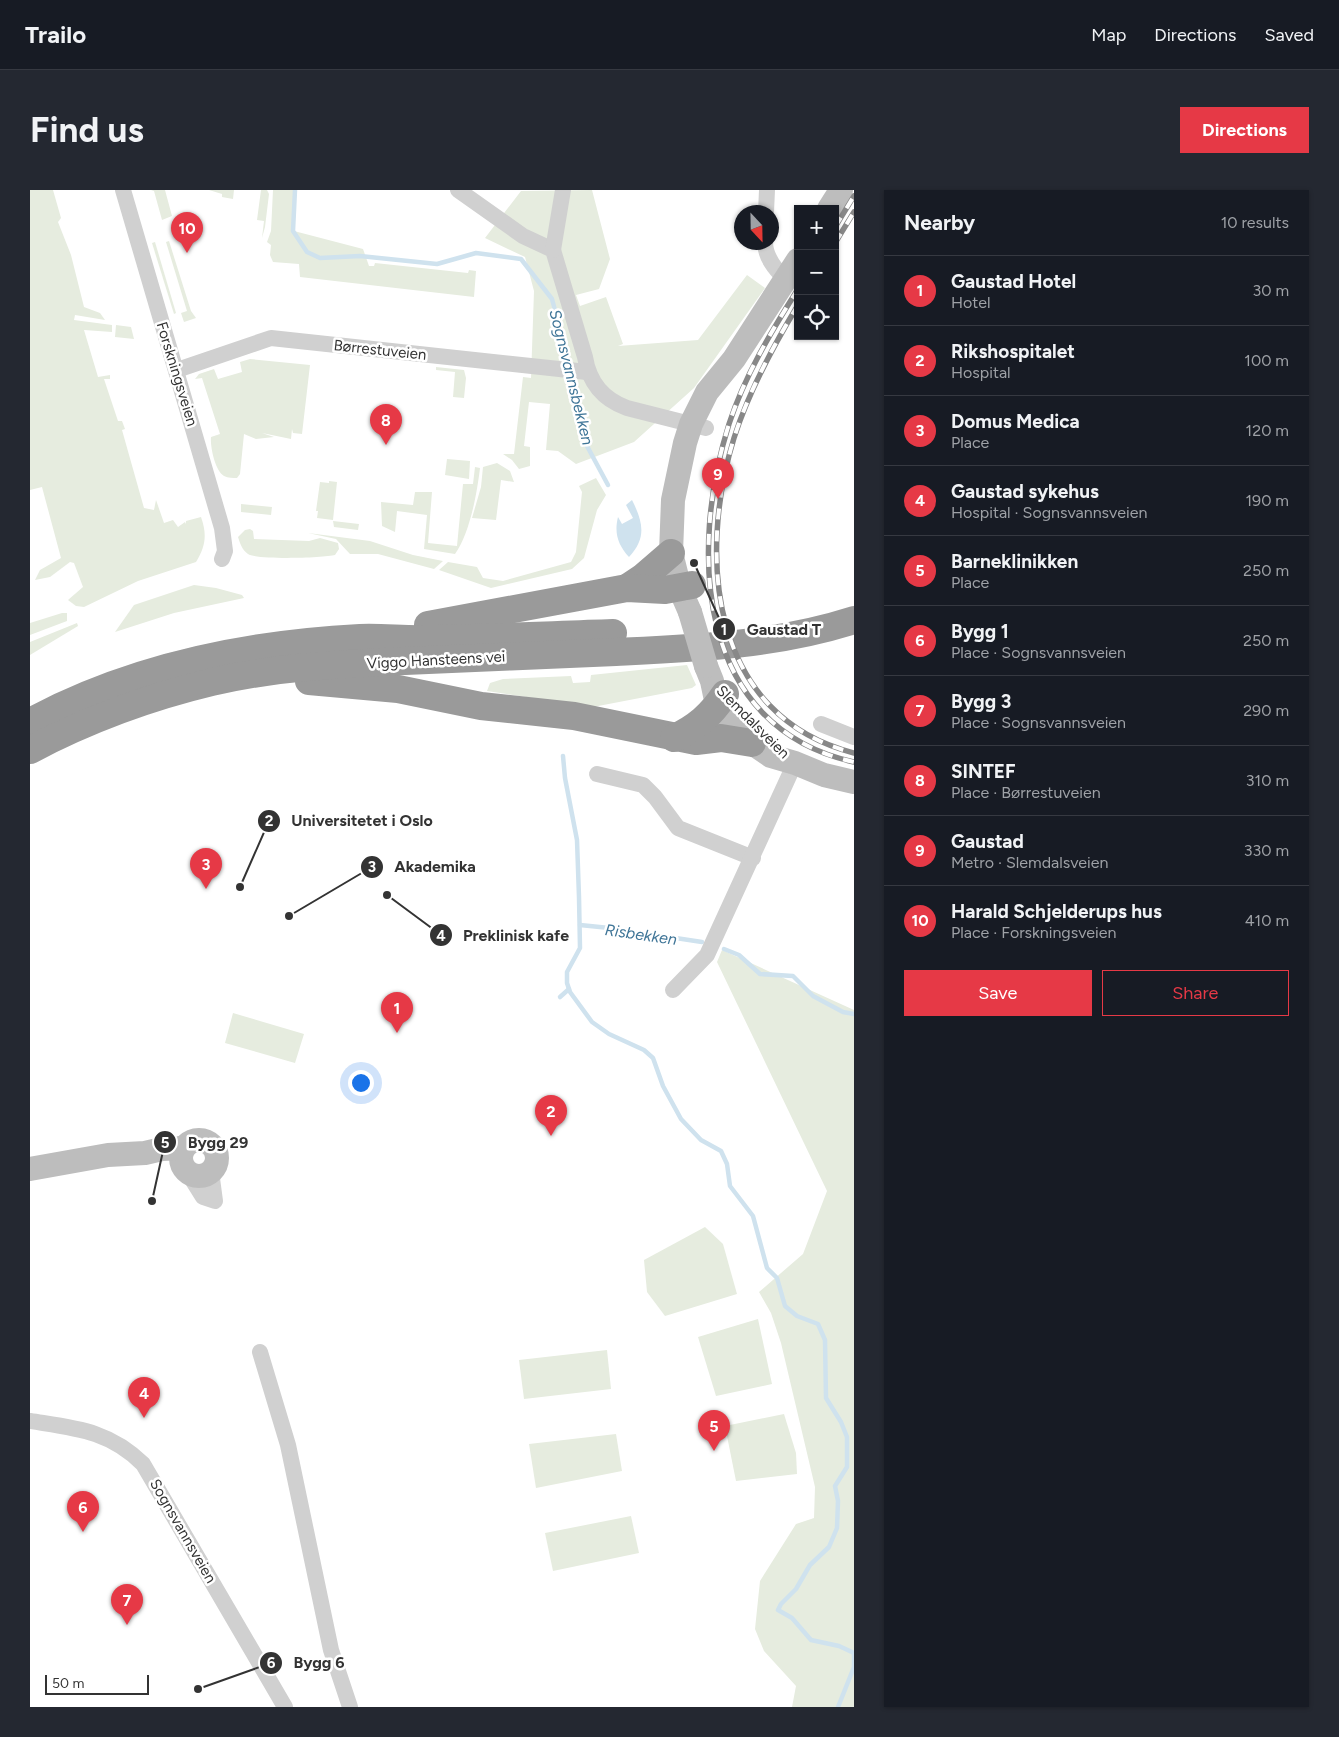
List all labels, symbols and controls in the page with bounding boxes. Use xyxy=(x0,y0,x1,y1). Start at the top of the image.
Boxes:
text: Trailo xyxy=(25,20,86,49)
text: Map xyxy=(1091,24,1126,46)
text: Directions xyxy=(1154,24,1236,46)
text: Saved xyxy=(1264,24,1314,46)
button: Directions xyxy=(1180,107,1309,153)
text: Find us xyxy=(30,109,144,151)
north arrow xyxy=(734,205,779,250)
map controls xyxy=(794,205,839,340)
button: + xyxy=(794,205,839,250)
text: Nearby xyxy=(904,210,975,235)
pin: 10 xyxy=(171,212,203,253)
text: 10 results xyxy=(1221,213,1289,232)
button: − xyxy=(794,250,839,295)
text: Gaustad Hotel xyxy=(951,270,1076,293)
text: 1 xyxy=(917,281,923,300)
text: 30 m xyxy=(1252,281,1289,300)
text: Hotel xyxy=(951,293,991,312)
button: locate xyxy=(794,295,839,340)
water label: Sognsvannsbekken xyxy=(545,307,598,447)
street label: Forskningsveien xyxy=(153,320,201,428)
street label: Børrestuveien xyxy=(333,336,427,364)
text: Rikshospitalet xyxy=(951,340,1075,363)
text: 2 xyxy=(915,351,925,370)
text: 100 m xyxy=(1244,351,1289,370)
text: Hospital xyxy=(951,363,1011,382)
pin: 8 xyxy=(370,404,402,445)
text: Domus Medica xyxy=(951,410,1080,433)
text: 3 xyxy=(916,421,924,440)
text: 120 m xyxy=(1246,421,1289,440)
text: Place xyxy=(951,433,989,452)
pin: 9 xyxy=(702,458,734,499)
text: Gaustad sykehus xyxy=(951,480,1099,503)
text: 4 xyxy=(915,491,925,510)
text: 190 m xyxy=(1246,491,1289,510)
text: Hospital · Sognsvannsveien xyxy=(951,503,1147,522)
text: Barneklinikken xyxy=(951,550,1078,573)
text: 5 xyxy=(915,561,925,580)
text: 250 m xyxy=(1243,561,1289,580)
text: Place xyxy=(951,573,989,592)
callout: Gaustad T xyxy=(712,614,831,645)
text: Gaustad T xyxy=(747,620,822,639)
text: Bygg 1 xyxy=(951,620,1009,643)
text: 1 xyxy=(721,621,727,639)
text: 6 xyxy=(915,631,925,650)
text: 250 m xyxy=(1243,631,1289,650)
text: Place · Sognsvannsveien xyxy=(951,643,1126,662)
street label: Viggo Hansteens vei xyxy=(366,647,506,673)
street label: Slemdalsveien xyxy=(713,682,793,762)
text: Bygg 3 xyxy=(951,690,1011,713)
text: 7 xyxy=(916,701,924,720)
text: 290 m xyxy=(1243,701,1289,720)
text: Place · Sognsvannsveien xyxy=(951,713,1126,732)
text: SINTEF xyxy=(951,760,1016,783)
text: 8 xyxy=(915,771,925,790)
text: 310 m xyxy=(1246,771,1289,790)
text: Place · Børrestuveien xyxy=(951,783,1101,802)
callout: Universitetet i Oslo xyxy=(256,805,443,836)
text: Universitetet i Oslo xyxy=(291,811,433,830)
text: 2 xyxy=(265,812,274,830)
text: Gaustad xyxy=(951,830,1024,853)
text: 9 xyxy=(915,841,925,860)
text: 330 m xyxy=(1244,841,1289,860)
pin: 3 xyxy=(190,848,222,889)
callout: Akademika xyxy=(359,851,486,882)
text: Metro · Slemdalsveien xyxy=(951,853,1108,872)
text: Akademika xyxy=(394,857,476,876)
text: 3 xyxy=(368,858,376,876)
text: Harald Schjelderups hus xyxy=(951,900,1162,923)
text: 10 xyxy=(911,911,929,930)
text: 410 m xyxy=(1245,911,1289,930)
callout: Preklinisk kafe xyxy=(428,920,579,951)
water label: Risbekken xyxy=(604,920,678,949)
text: Place · Forskningsveien xyxy=(951,923,1116,942)
text: Preklinisk kafe xyxy=(463,926,569,945)
text: 4 xyxy=(436,927,446,945)
button: Save xyxy=(904,970,1092,1016)
button: Share xyxy=(1102,970,1289,1016)
pin: 1 xyxy=(381,992,413,1033)
your location xyxy=(348,1070,374,1096)
pin: 2 xyxy=(535,1095,567,1136)
callout: Bygg 29 xyxy=(153,1127,258,1158)
text: Bygg 29 xyxy=(188,1133,248,1152)
text: 5 xyxy=(161,1134,170,1152)
pin: 4 xyxy=(128,1377,160,1418)
pin: 5 xyxy=(698,1410,730,1451)
street label: Sognsvannsveien xyxy=(146,1476,220,1586)
pin: 6 xyxy=(67,1491,99,1532)
pin: 7 xyxy=(111,1584,143,1625)
callout: Bygg 6 xyxy=(258,1647,354,1678)
text: Bygg 6 xyxy=(293,1653,345,1672)
text: 6 xyxy=(267,1654,276,1672)
scale bar xyxy=(45,1672,149,1695)
text: 50 m xyxy=(52,1675,84,1692)

